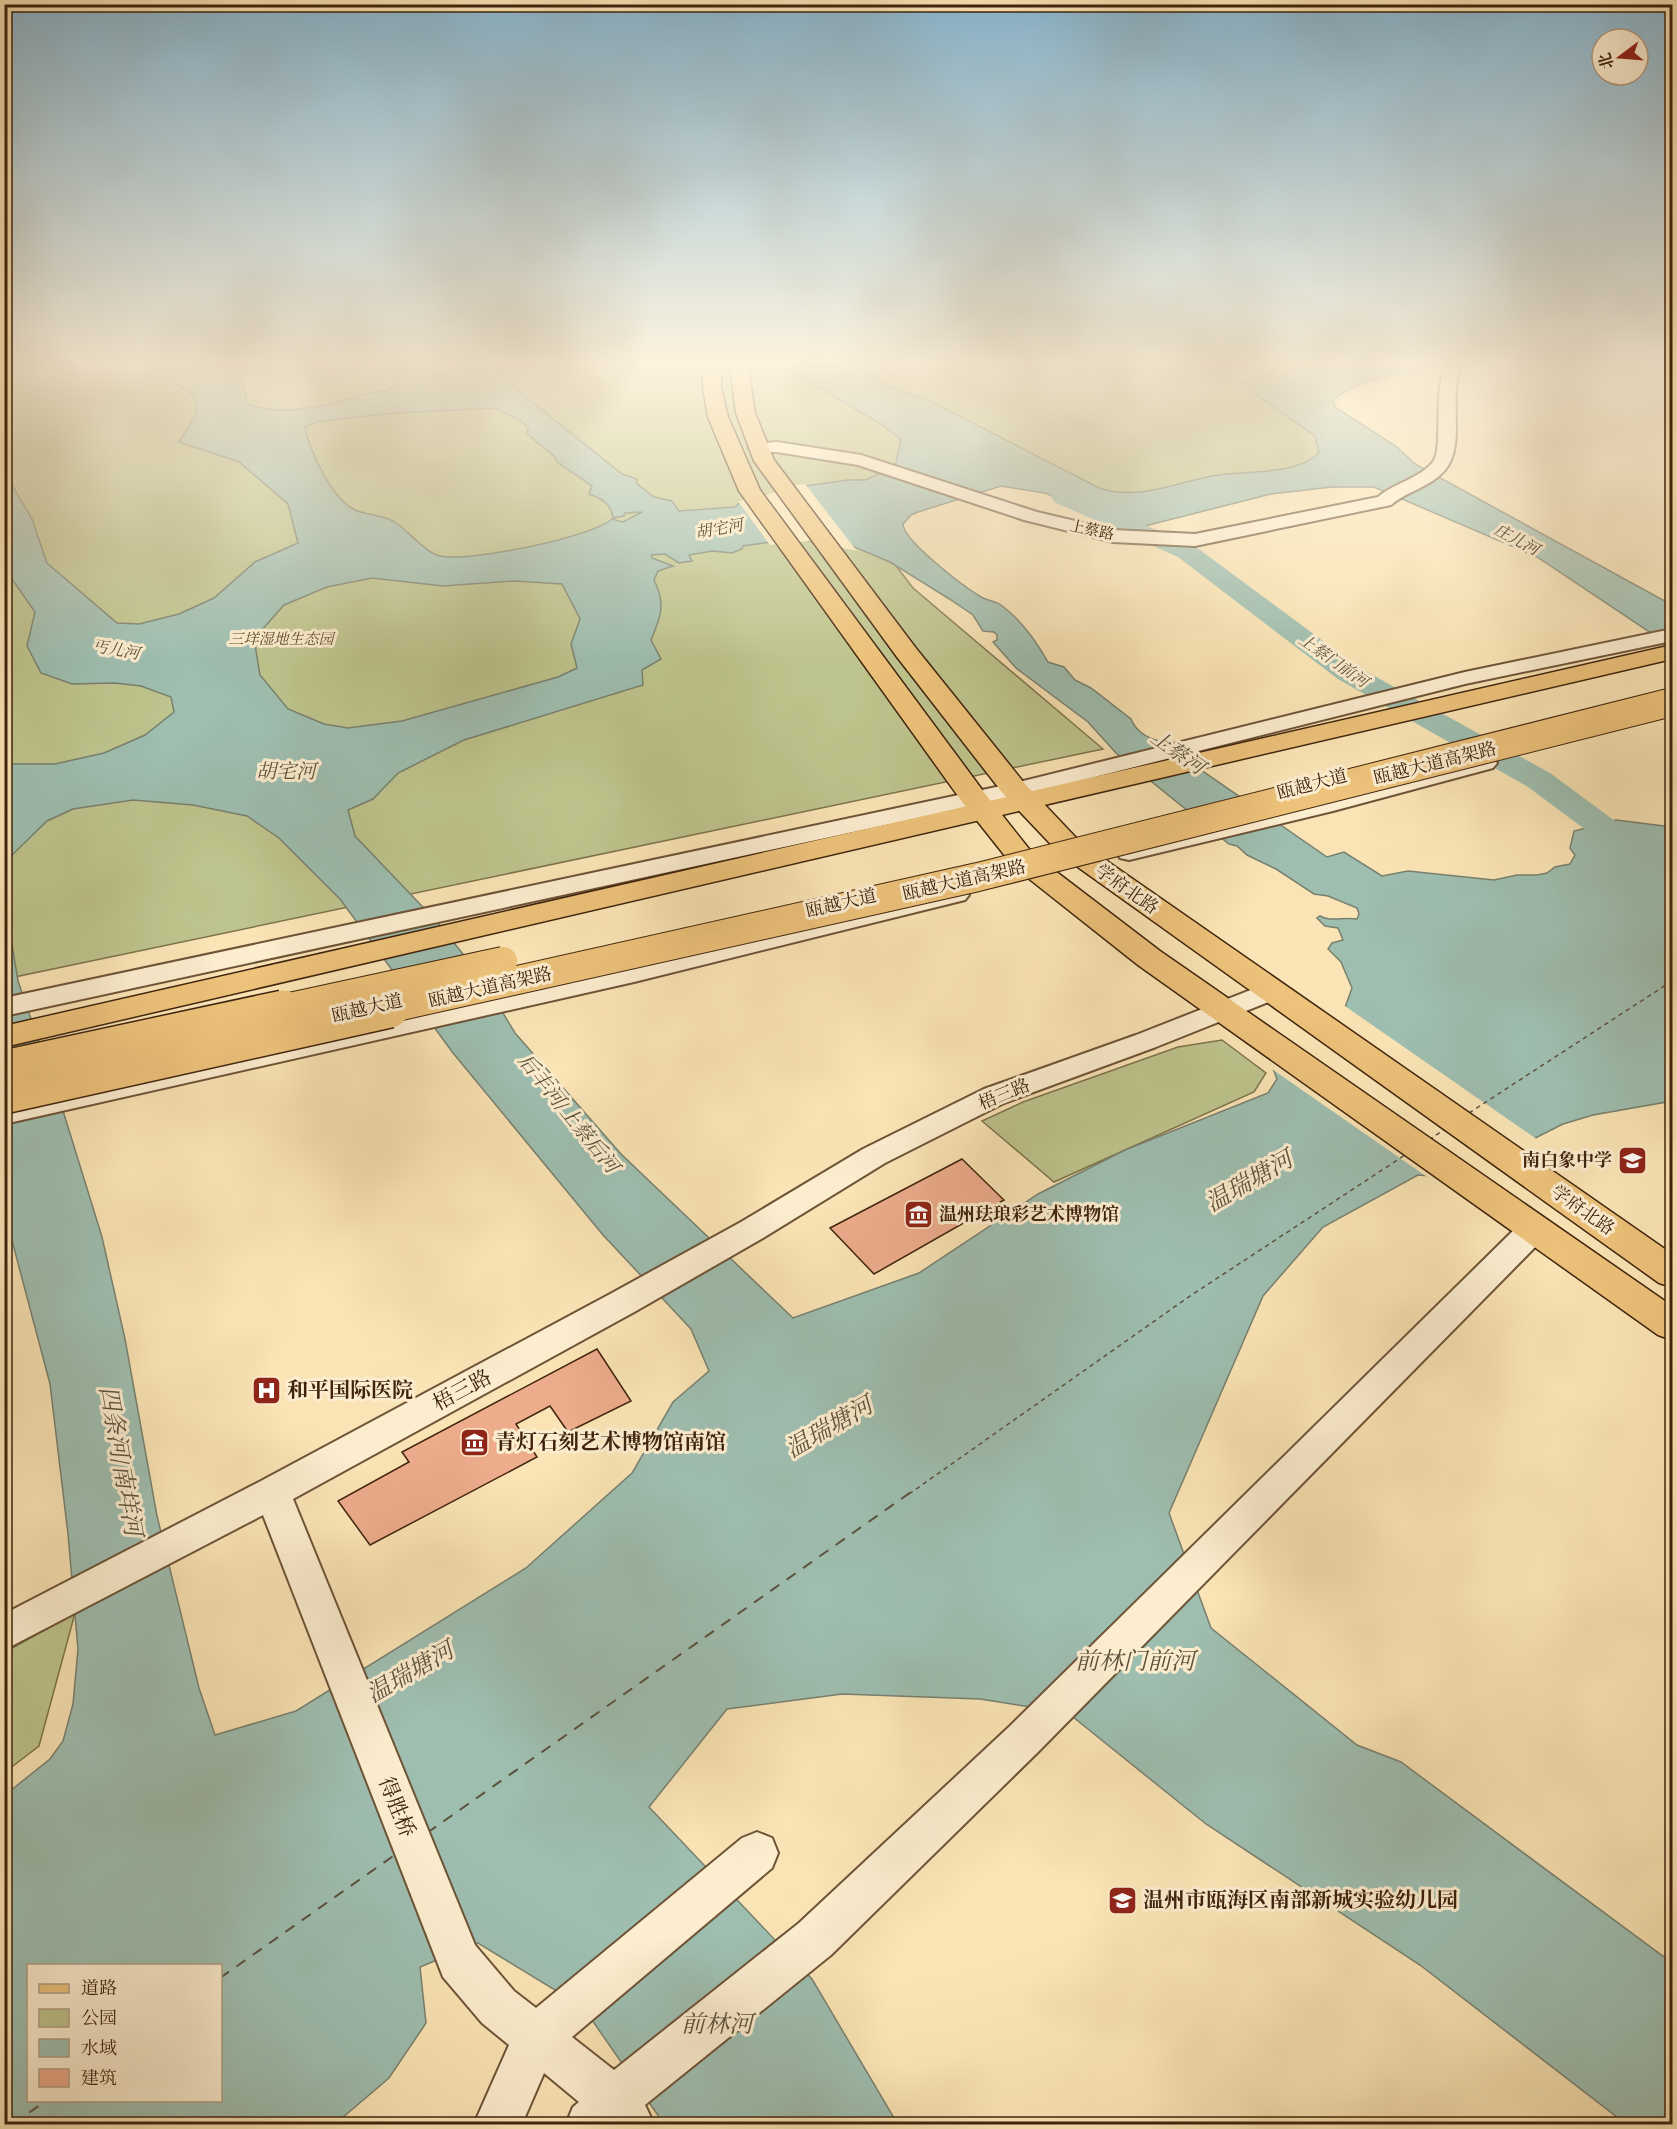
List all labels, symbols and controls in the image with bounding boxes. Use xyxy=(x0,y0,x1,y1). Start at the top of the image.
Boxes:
north arrow xyxy=(1590,27,1650,87)
text: 北 xyxy=(1594,50,1619,72)
water label: 胡宅河 xyxy=(694,513,748,544)
street label: 上蔡路 xyxy=(1068,516,1116,544)
water label: 庄儿河 xyxy=(1490,519,1546,562)
park label: 三垟湿地生态园 xyxy=(228,629,335,649)
water label: 上蔡门前河 xyxy=(1294,629,1375,694)
water label: 丐儿河 xyxy=(90,635,144,666)
water label: 上蔡河 xyxy=(1145,724,1212,782)
street label: 瓯越大道高架路 xyxy=(1371,736,1499,790)
water label: 胡宅河 xyxy=(256,758,319,785)
street label: 瓯越大道 xyxy=(1274,763,1350,805)
street label: 瓯越大道高架路 xyxy=(900,854,1028,906)
street label: 学府北路 xyxy=(1091,859,1163,919)
street label: 瓯越大道 xyxy=(803,883,879,923)
street label: 瓯越大道高架路 xyxy=(426,961,554,1013)
street label: 瓯越大道 xyxy=(329,988,405,1028)
water label: 后丰河/上蔡后河 xyxy=(512,1048,627,1181)
street label: 梧三路 xyxy=(974,1073,1034,1115)
water label: 温瑞塘河 xyxy=(1199,1141,1302,1219)
school or university icon: 南白象中学 xyxy=(1617,1144,1649,1176)
place label: 南白象中学 xyxy=(1522,1148,1612,1172)
street label: 学府北路 xyxy=(1547,1180,1619,1240)
museum icon: 温州珐琅彩艺术博物馆 xyxy=(902,1198,934,1230)
place label: 温州珐琅彩艺术博物馆 xyxy=(939,1202,1119,1226)
street label: 梧三路 xyxy=(428,1363,496,1417)
hospital icon: 和平国际医院 xyxy=(250,1374,282,1406)
place label: 和平国际医院 xyxy=(287,1376,413,1404)
water label: 四条河/南垟河 xyxy=(92,1384,151,1542)
water label: 温瑞塘河 xyxy=(779,1387,882,1465)
museum icon: 青灯石刻艺术博物馆南馆 xyxy=(458,1426,490,1458)
place label: 青灯石刻艺术博物馆南馆 xyxy=(495,1428,726,1456)
water label: 温瑞塘河 xyxy=(360,1632,463,1710)
water label: 前林门前河 xyxy=(1075,1645,1199,1677)
street label: 得胜桥 xyxy=(372,1773,422,1841)
school or university icon: 温州市瓯海区南部新城实验幼儿园 xyxy=(1106,1884,1138,1916)
place label: 温州市瓯海区南部新城实验幼儿园 xyxy=(1143,1886,1458,1914)
legend xyxy=(27,1964,222,2102)
text: 道路 xyxy=(81,1976,117,2000)
text: 公园 xyxy=(81,2006,117,2030)
water label: 前林河 xyxy=(681,2008,757,2040)
text: 水域 xyxy=(81,2036,117,2060)
text: 建筑 xyxy=(81,2066,117,2090)

